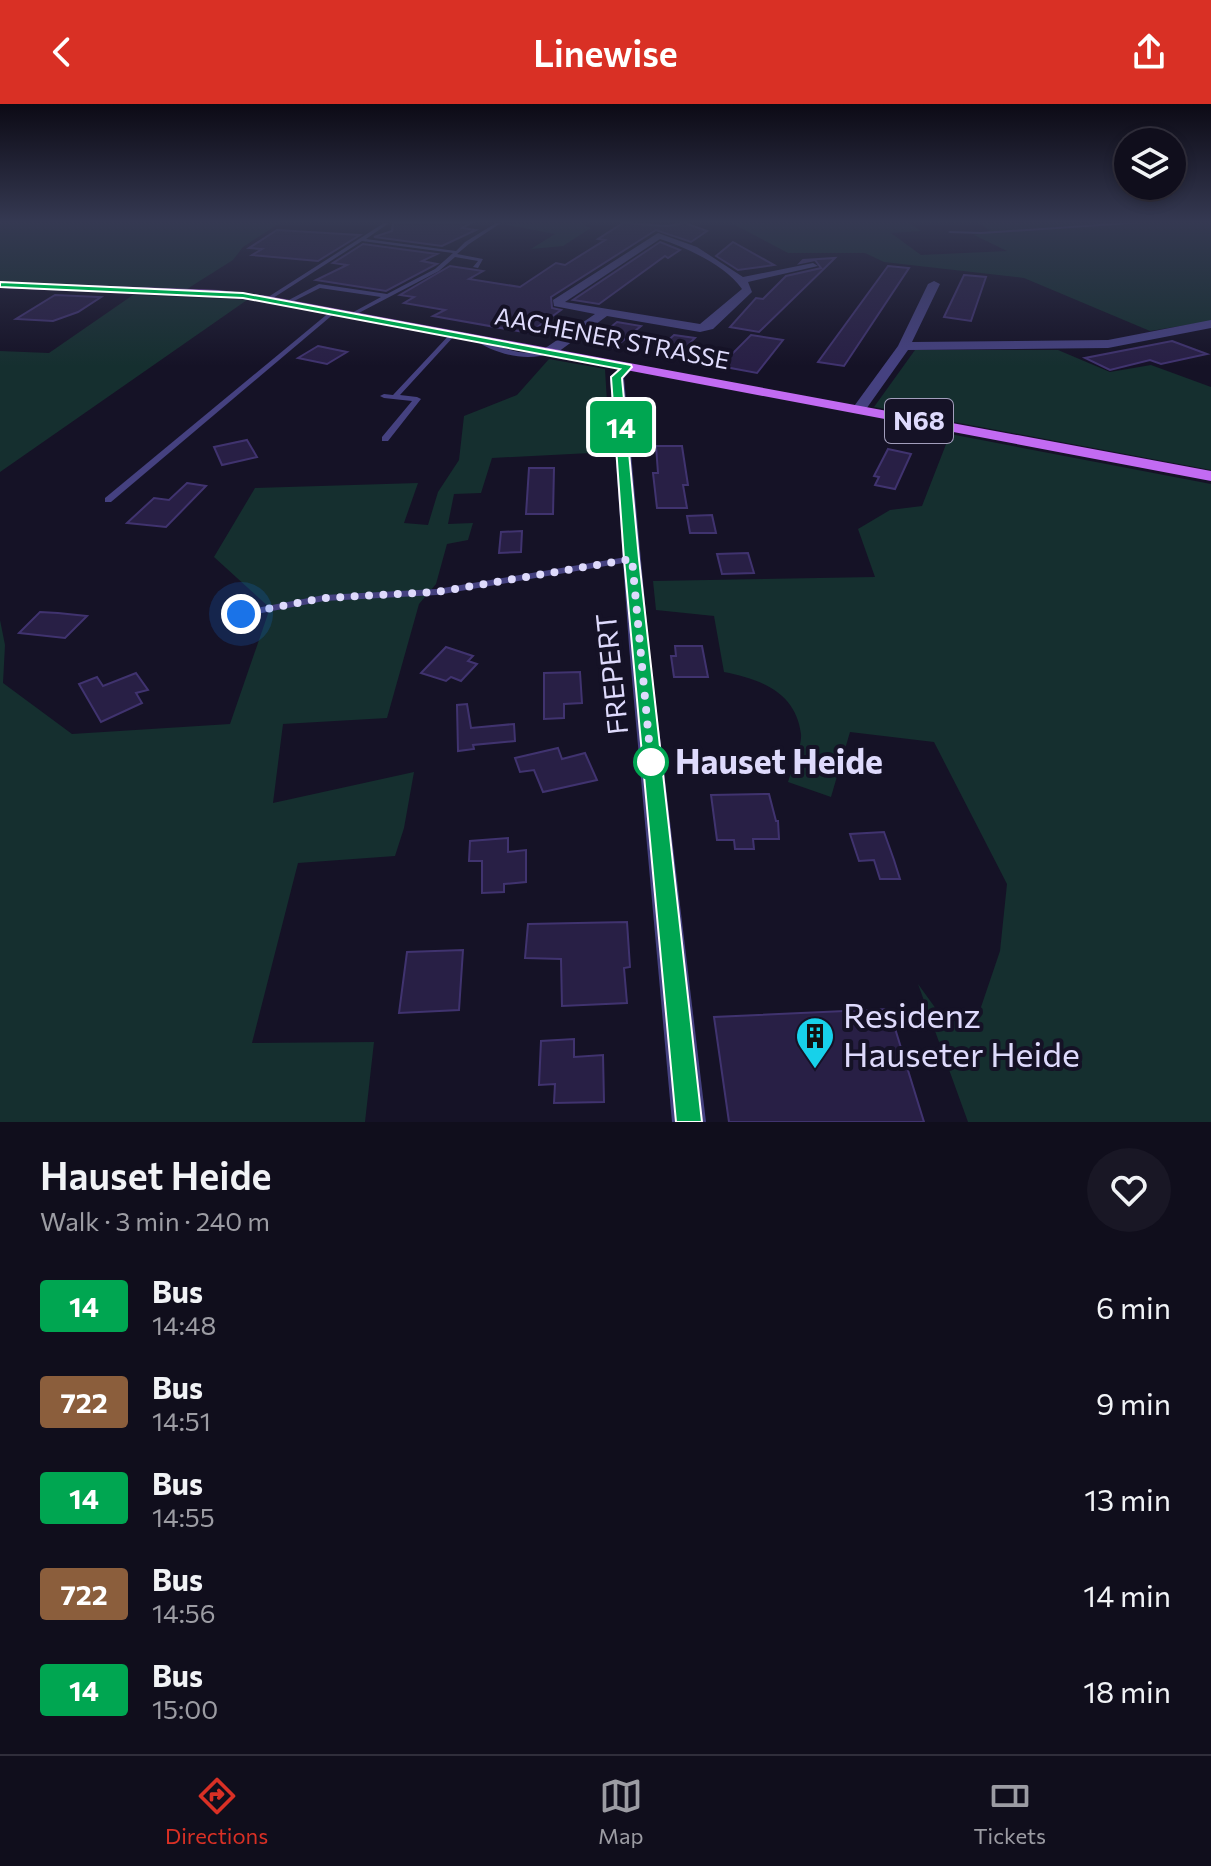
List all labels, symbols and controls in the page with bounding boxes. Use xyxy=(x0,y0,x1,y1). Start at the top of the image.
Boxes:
icon: back xyxy=(40,30,84,74)
text: Linewise xyxy=(533,30,678,74)
icon: share xyxy=(1127,30,1171,74)
map controls xyxy=(1114,128,1186,200)
button: layers xyxy=(1114,128,1186,200)
street label: AACHENER STRASSE xyxy=(493,301,732,374)
road number: N68 xyxy=(885,399,953,443)
line badge: 14 xyxy=(585,401,657,453)
text: 14 xyxy=(606,410,636,444)
your location xyxy=(221,594,261,634)
street label: FREPERT xyxy=(588,612,634,736)
place label: Hauset Heide xyxy=(675,739,883,781)
marker: Hauset Heide xyxy=(634,745,668,779)
place label: Residenz Hauseter Heide xyxy=(843,993,1080,1074)
building icon: Residenz Hauseter Heide xyxy=(794,1015,836,1070)
button: heart xyxy=(1087,1148,1171,1232)
text: Hauset Heide xyxy=(40,1151,272,1198)
text: Walk · 3 min · 240 m xyxy=(40,1205,270,1236)
text: Bus xyxy=(152,1272,203,1309)
text: 6 min xyxy=(1096,1288,1171,1325)
text: 14 xyxy=(69,1289,99,1323)
text: 14:48 xyxy=(152,1309,216,1340)
text: Bus xyxy=(152,1368,203,1405)
text: 9 min xyxy=(1096,1384,1171,1421)
text: 722 xyxy=(60,1385,108,1419)
text: 14:51 xyxy=(152,1405,211,1436)
text: Bus xyxy=(152,1464,203,1501)
text: 13 min xyxy=(1084,1480,1171,1517)
text: 14 xyxy=(69,1481,99,1515)
text: 14:55 xyxy=(152,1501,215,1532)
text: Bus xyxy=(152,1560,203,1597)
text: 14 min xyxy=(1083,1576,1171,1613)
text: 722 xyxy=(60,1577,108,1611)
text: 14:56 xyxy=(152,1597,216,1628)
text: Bus xyxy=(152,1656,203,1693)
text: 18 min xyxy=(1083,1672,1171,1709)
text: 14 xyxy=(69,1673,99,1707)
text: 15:00 xyxy=(152,1693,218,1724)
tab: Directions xyxy=(165,1774,268,1849)
tab: Map xyxy=(598,1774,643,1849)
tab: Tickets xyxy=(973,1774,1046,1849)

